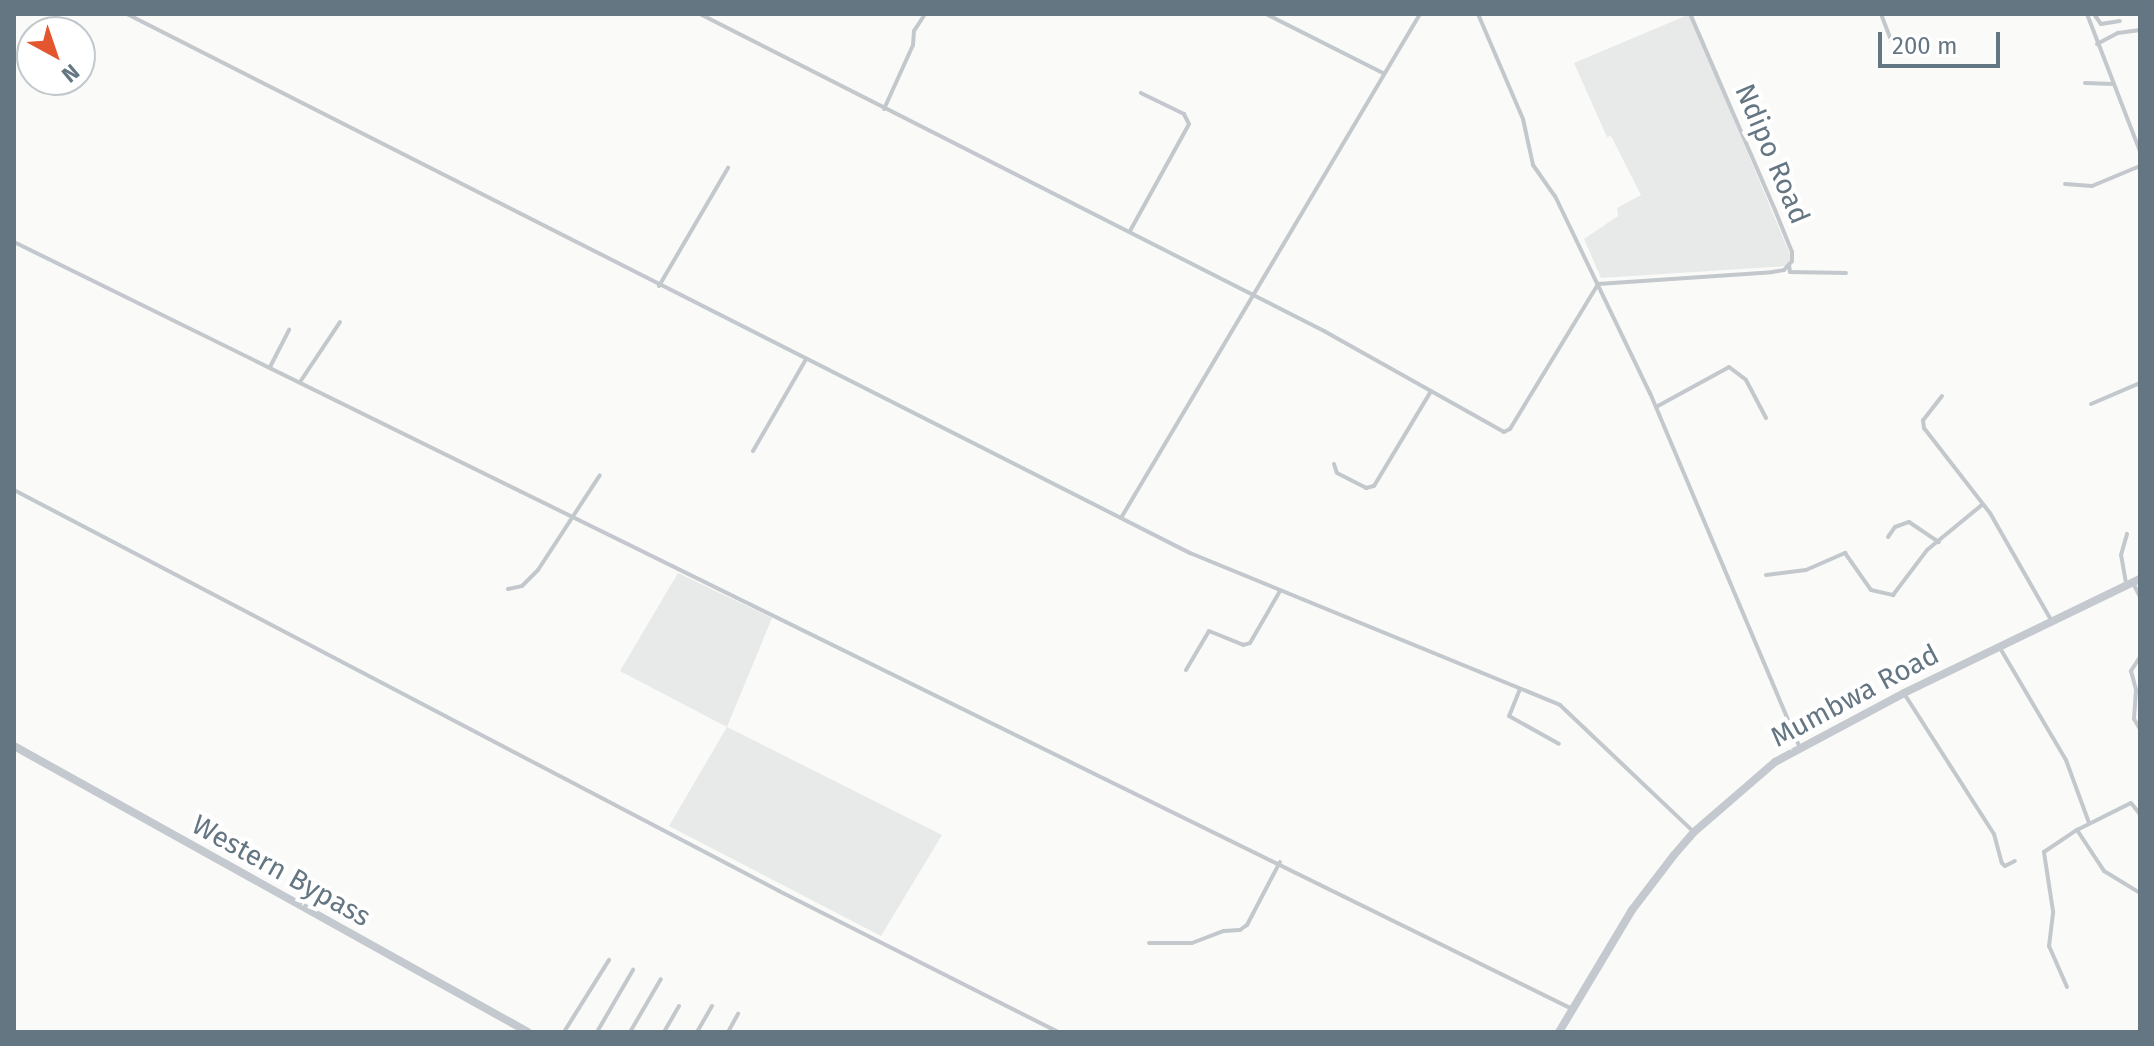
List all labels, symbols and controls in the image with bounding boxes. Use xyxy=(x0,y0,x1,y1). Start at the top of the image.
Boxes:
north arrow xyxy=(16,16,96,96)
scale bar xyxy=(1882,16,2004,66)
text: 200 m xyxy=(1892,32,1958,60)
text: N xyxy=(56,58,85,88)
street label: Ndipo Road xyxy=(1727,79,1817,229)
street label: Mumbwa Road xyxy=(1765,638,1945,754)
street label: Western Bypass xyxy=(186,808,376,934)

